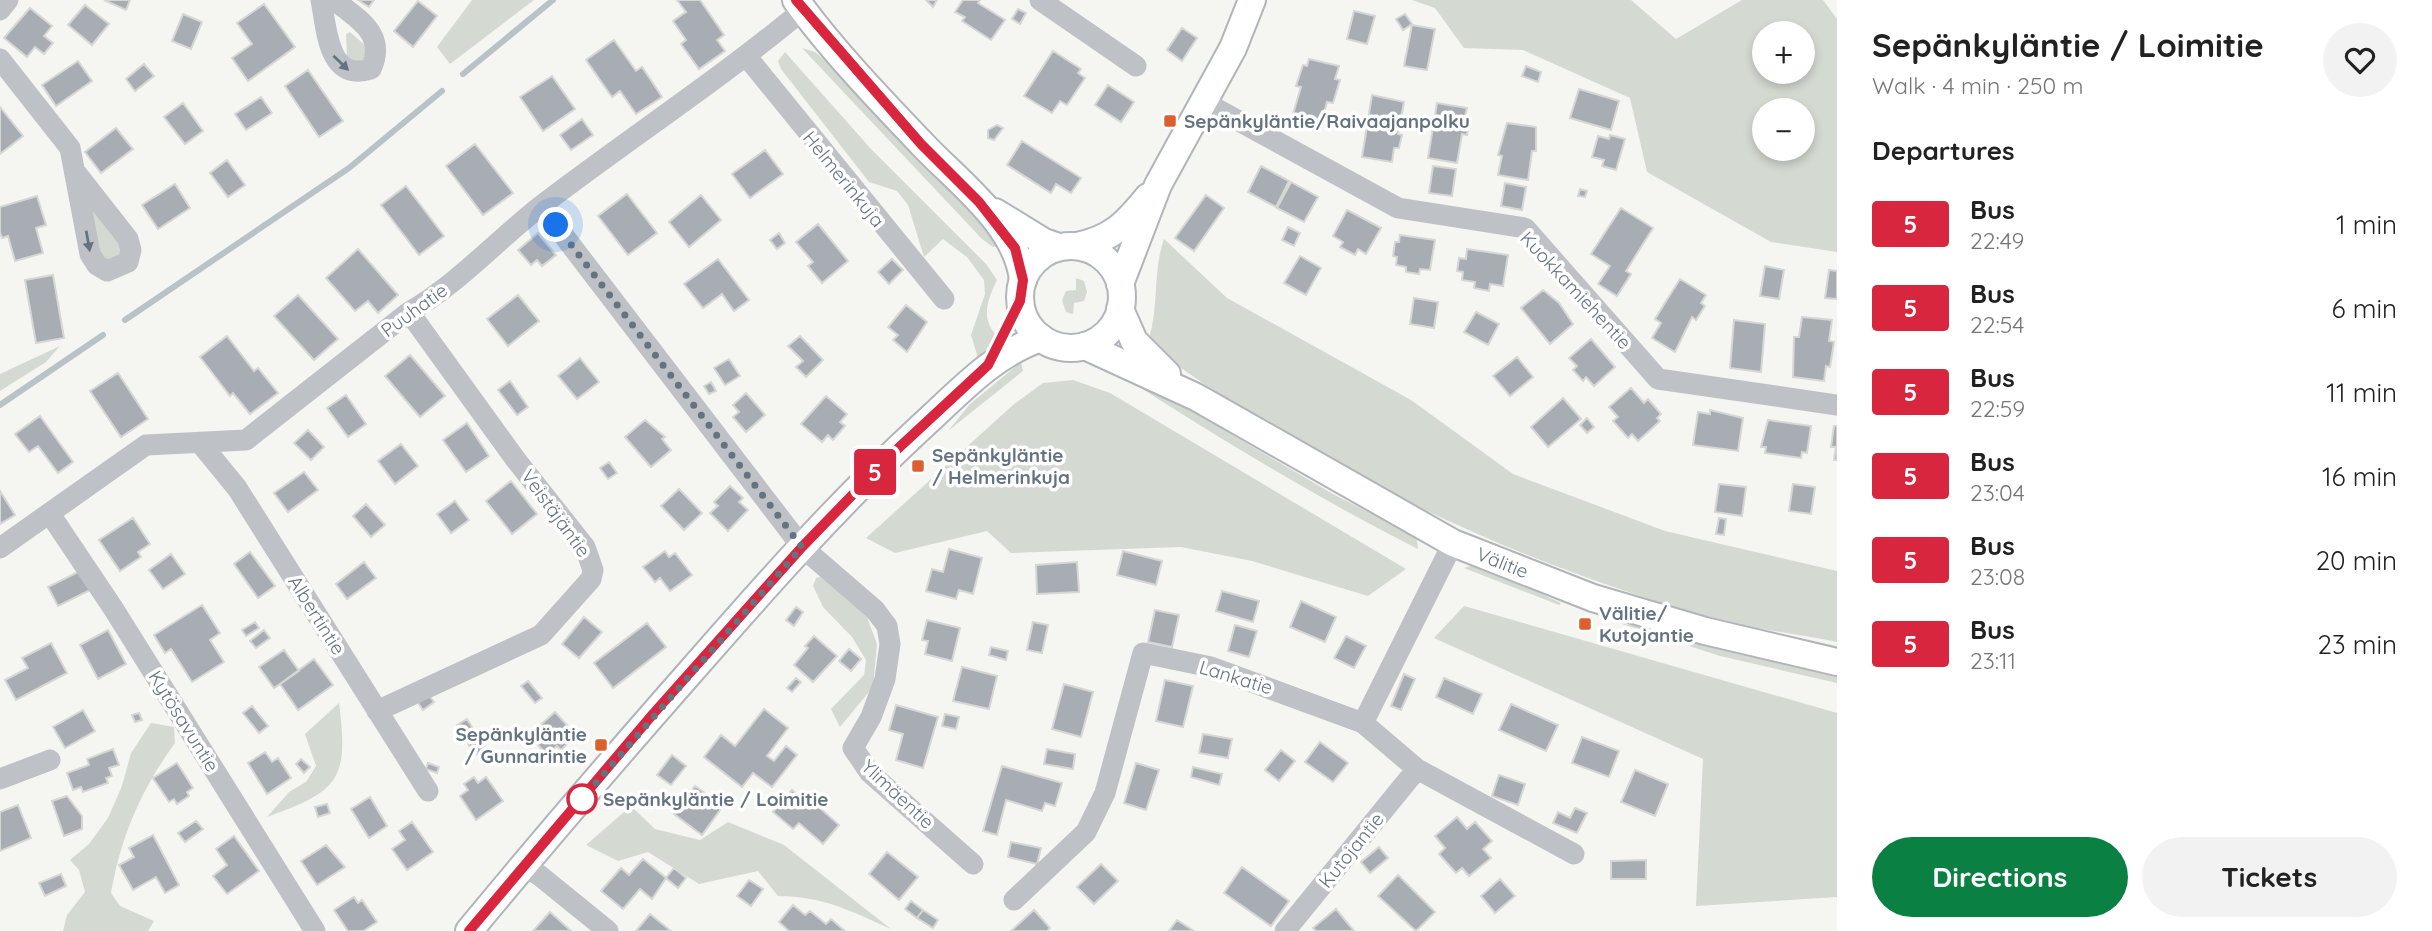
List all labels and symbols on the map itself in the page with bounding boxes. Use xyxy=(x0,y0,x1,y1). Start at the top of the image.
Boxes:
one-way arrow xyxy=(333,55,350,71)
place label: Sepänkyläntie/Raivaajanpolku xyxy=(1184,109,1470,133)
marker: Sepänkyläntie/Raivaajanpolku xyxy=(1162,113,1178,129)
street label: Helmerinkuja xyxy=(798,126,890,232)
your location xyxy=(538,207,573,242)
street label: Kuokkamiehentie xyxy=(1515,226,1637,354)
one-way arrow xyxy=(83,230,94,252)
street label: Puuhatie xyxy=(376,278,452,342)
place label: Sepänkyläntie / Helmerinkuja xyxy=(932,443,1070,489)
line badge: 5 xyxy=(852,449,898,495)
marker: Sepänkyläntie / Helmerinkuja xyxy=(910,458,926,474)
street label: Veistäjäntie xyxy=(516,464,596,562)
street label: Välitie xyxy=(1473,542,1532,583)
street label: Albertintie xyxy=(283,571,351,659)
place label: Välitie/ Kutojantie xyxy=(1599,601,1694,647)
marker: Välitie/ Kutojantie xyxy=(1577,616,1593,632)
street label: Lankatie xyxy=(1196,654,1276,700)
street label: Kytösavuntie xyxy=(143,666,225,776)
place label: Sepänkyläntie / Gunnarintie xyxy=(455,722,587,768)
marker: Sepänkyläntie / Gunnarintie xyxy=(593,737,609,753)
street label: Ylimäentie xyxy=(857,754,939,834)
marker: Sepänkyläntie / Loimitie xyxy=(567,784,597,814)
place label: Sepänkyläntie / Loimitie xyxy=(603,787,828,811)
street label: Kutojantie xyxy=(1313,807,1389,893)

